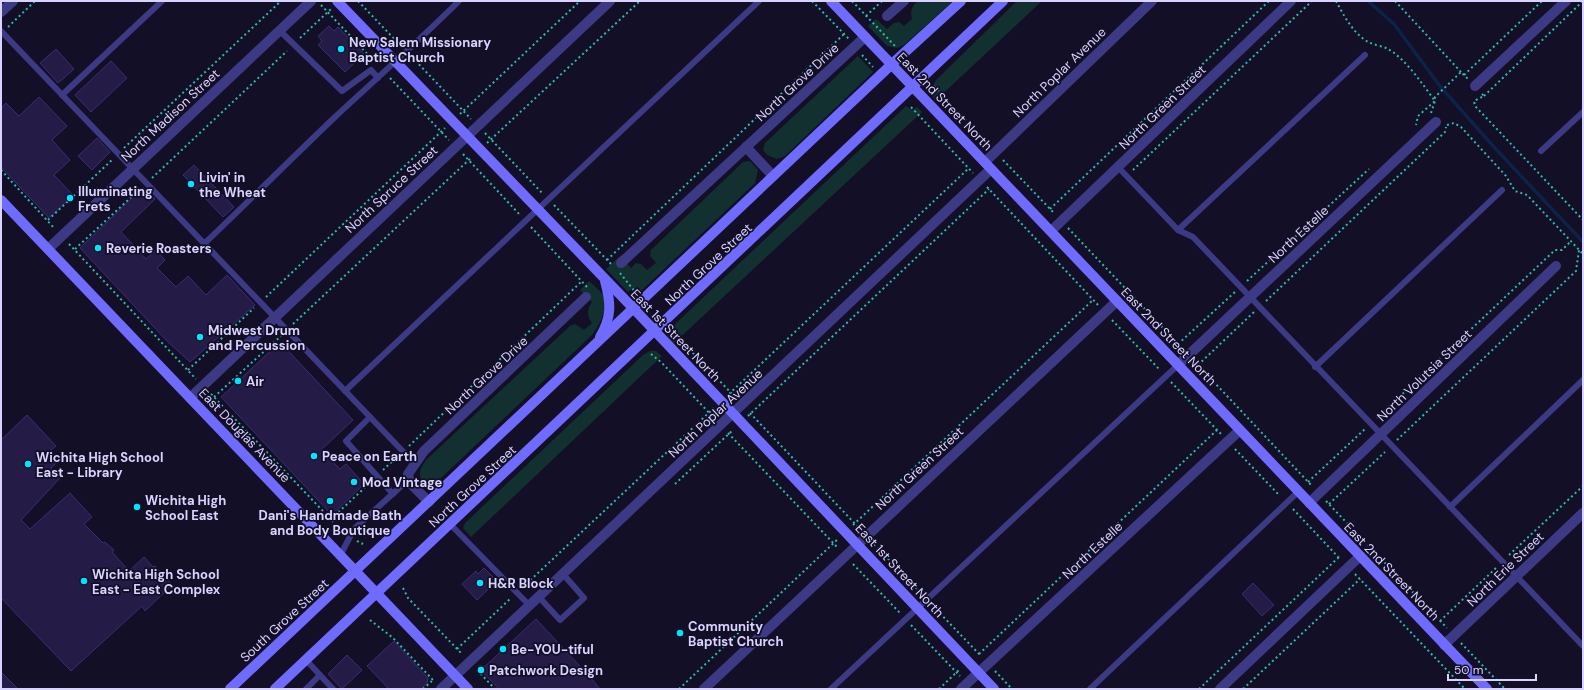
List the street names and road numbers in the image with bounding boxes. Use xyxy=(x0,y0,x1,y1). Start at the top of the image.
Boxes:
street label: North Poplar Avenue xyxy=(1009,24,1109,121)
street label: North Grove Drive xyxy=(752,39,842,125)
street label: East 2nd Street North xyxy=(893,49,996,154)
street label: North Green Street xyxy=(1115,61,1209,153)
street label: North Madison Street xyxy=(117,65,223,166)
street label: North Spruce Street xyxy=(341,142,441,237)
street label: North Estelle xyxy=(1265,202,1332,267)
street label: North Grove Street xyxy=(661,219,756,309)
street label: East 2nd Street North xyxy=(1117,284,1220,389)
street label: East 1st Street North xyxy=(627,285,724,385)
street label: North Volutsia Street xyxy=(1373,326,1475,425)
street label: North Grove Drive xyxy=(441,332,531,418)
street label: North Poplar Avenue xyxy=(665,365,766,462)
street label: East Douglas Avenue xyxy=(195,385,294,486)
street label: North Green Street xyxy=(872,423,967,514)
street label: North Grove Street xyxy=(425,441,520,531)
street label: North Estelle xyxy=(1059,518,1126,583)
street label: East 2nd Street North xyxy=(1340,519,1443,624)
street label: East 1st Street North xyxy=(852,520,948,621)
street label: North Erie Street xyxy=(1463,528,1547,610)
street label: South Grove Street xyxy=(237,575,332,666)

